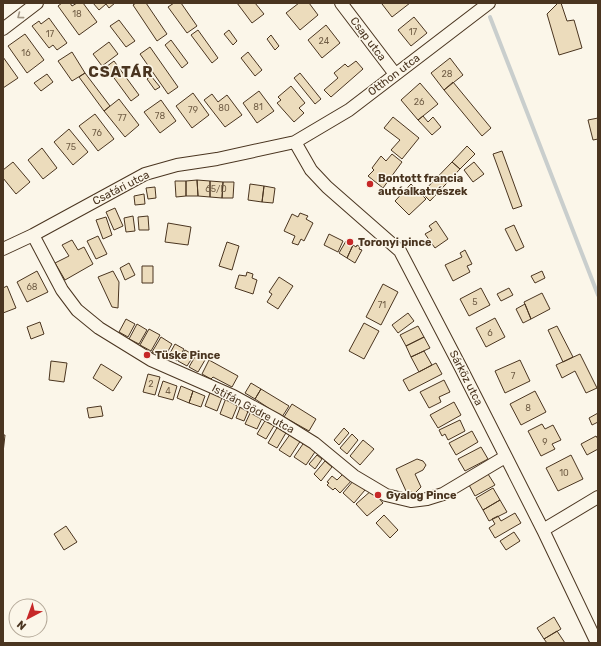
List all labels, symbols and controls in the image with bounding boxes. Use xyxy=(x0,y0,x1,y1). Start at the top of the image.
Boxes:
house number: 18 xyxy=(72,9,82,19)
one-way arrow xyxy=(18,11,25,18)
street label: Csap utca xyxy=(347,15,389,63)
house number: 17 xyxy=(409,27,418,37)
house number: 17 xyxy=(46,29,55,39)
house number: 24 xyxy=(319,36,330,46)
house number: 16 xyxy=(21,48,31,58)
street label: Otthon utca xyxy=(366,51,422,99)
district label: CSATÁR xyxy=(88,63,154,81)
house number: 28 xyxy=(441,69,453,79)
house number: 26 xyxy=(414,97,425,107)
house number: 81 xyxy=(253,102,263,112)
house number: 80 xyxy=(218,103,230,113)
house number: 79 xyxy=(188,105,198,115)
house number: 78 xyxy=(155,111,165,121)
house number: 77 xyxy=(117,113,127,123)
house number: 76 xyxy=(92,128,102,138)
house number: 75 xyxy=(66,142,76,152)
street label: Csatári utca xyxy=(90,168,152,208)
place label: Bontott francia autóalkatrészek xyxy=(378,172,468,198)
marker: Bontott francia autóalkatrészek xyxy=(365,179,375,189)
house number: 65/D xyxy=(205,184,227,194)
place label: Toronyi pince xyxy=(358,236,432,249)
marker: Toronyi pince xyxy=(345,237,355,247)
house number: 68 xyxy=(26,282,38,292)
house number: 5 xyxy=(472,297,478,307)
house number: 71 xyxy=(378,300,386,310)
house number: 6 xyxy=(487,328,493,338)
street label: Sárköz utca xyxy=(447,348,485,408)
place label: Tüske Pince xyxy=(155,349,221,362)
marker: Tüske Pince xyxy=(142,350,152,360)
house number: 7 xyxy=(511,371,516,381)
house number: 2 xyxy=(148,379,154,389)
street label: Istifán Gödre utca xyxy=(210,382,296,436)
house number: 4 xyxy=(165,386,171,396)
house number: 8 xyxy=(525,403,531,413)
house number: 9 xyxy=(542,437,548,447)
house number: 10 xyxy=(559,468,569,478)
place label: Gyalog Pince xyxy=(386,489,457,502)
marker: Gyalog Pince xyxy=(373,490,383,500)
north arrow xyxy=(8,598,48,638)
text: N xyxy=(14,618,29,633)

